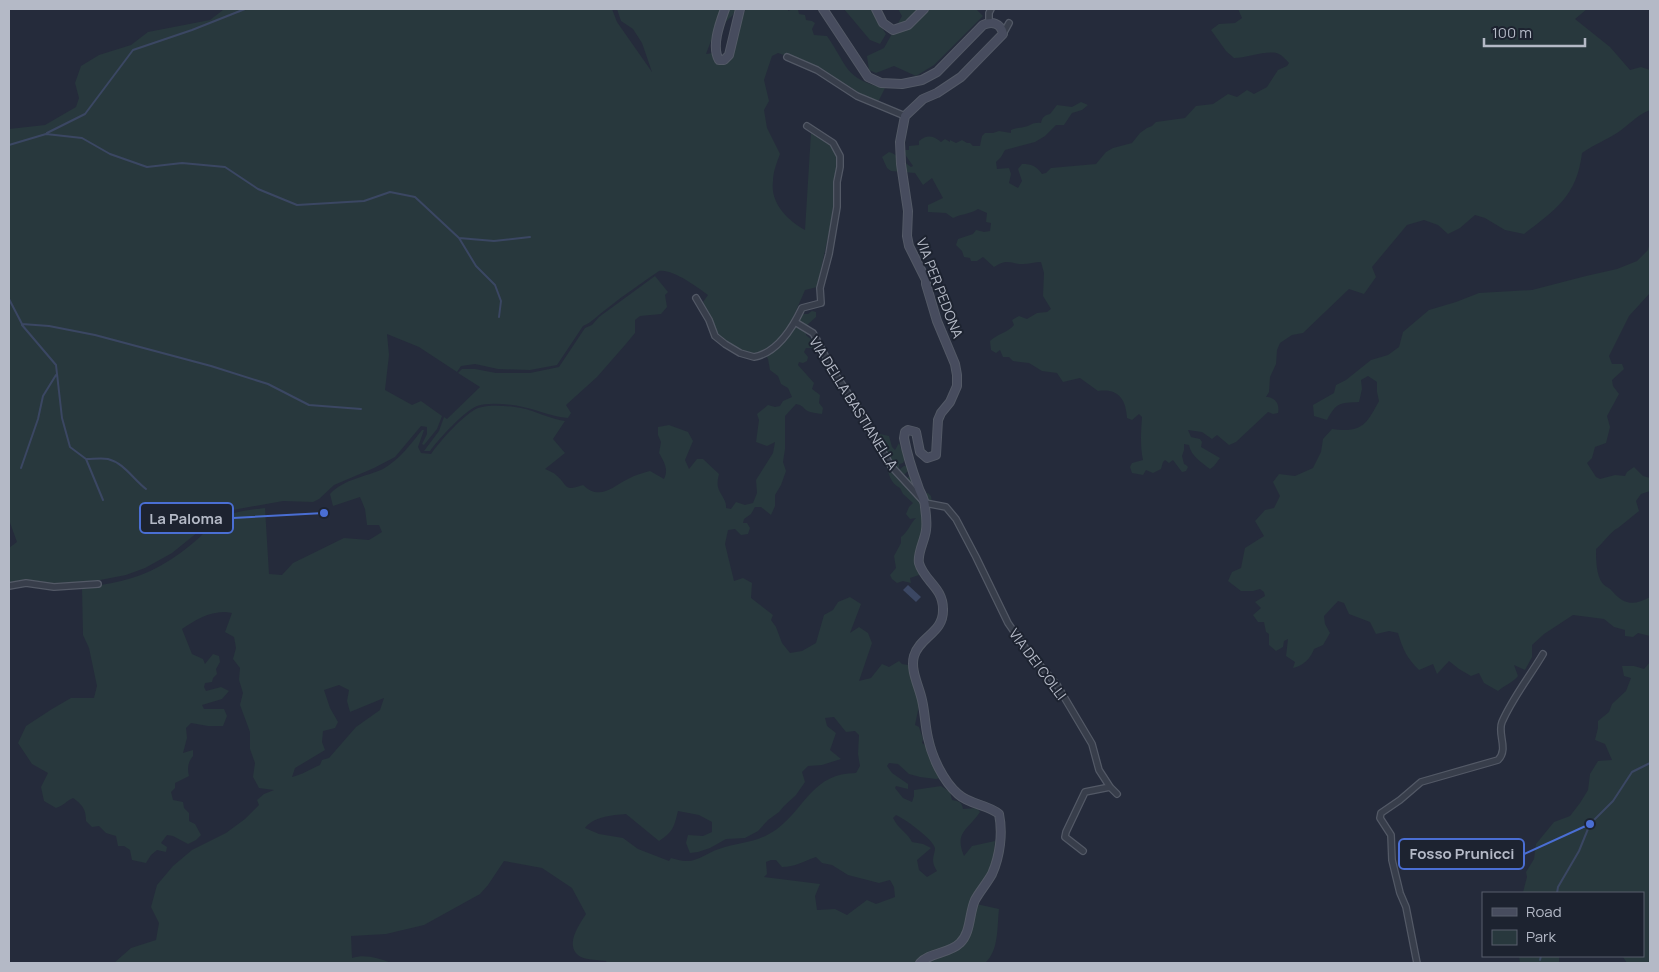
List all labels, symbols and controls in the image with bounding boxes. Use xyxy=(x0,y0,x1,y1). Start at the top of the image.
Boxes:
scale bar xyxy=(1484,15,1585,47)
text: 100 m xyxy=(1492,22,1532,43)
street label: VIA PER PEDONA xyxy=(912,235,968,341)
street label: VIA DELLA BASTIANELLA xyxy=(805,333,903,473)
callout: La Paloma xyxy=(140,503,233,533)
text: La Paloma xyxy=(149,508,223,529)
street label: VIA DEI COLLI xyxy=(1005,625,1071,703)
callout: Fosso Prunicci xyxy=(1399,839,1524,869)
text: Fosso Prunicci xyxy=(1410,843,1514,864)
legend xyxy=(1482,892,1644,957)
text: Road xyxy=(1526,901,1562,922)
text: Park xyxy=(1526,926,1556,947)

